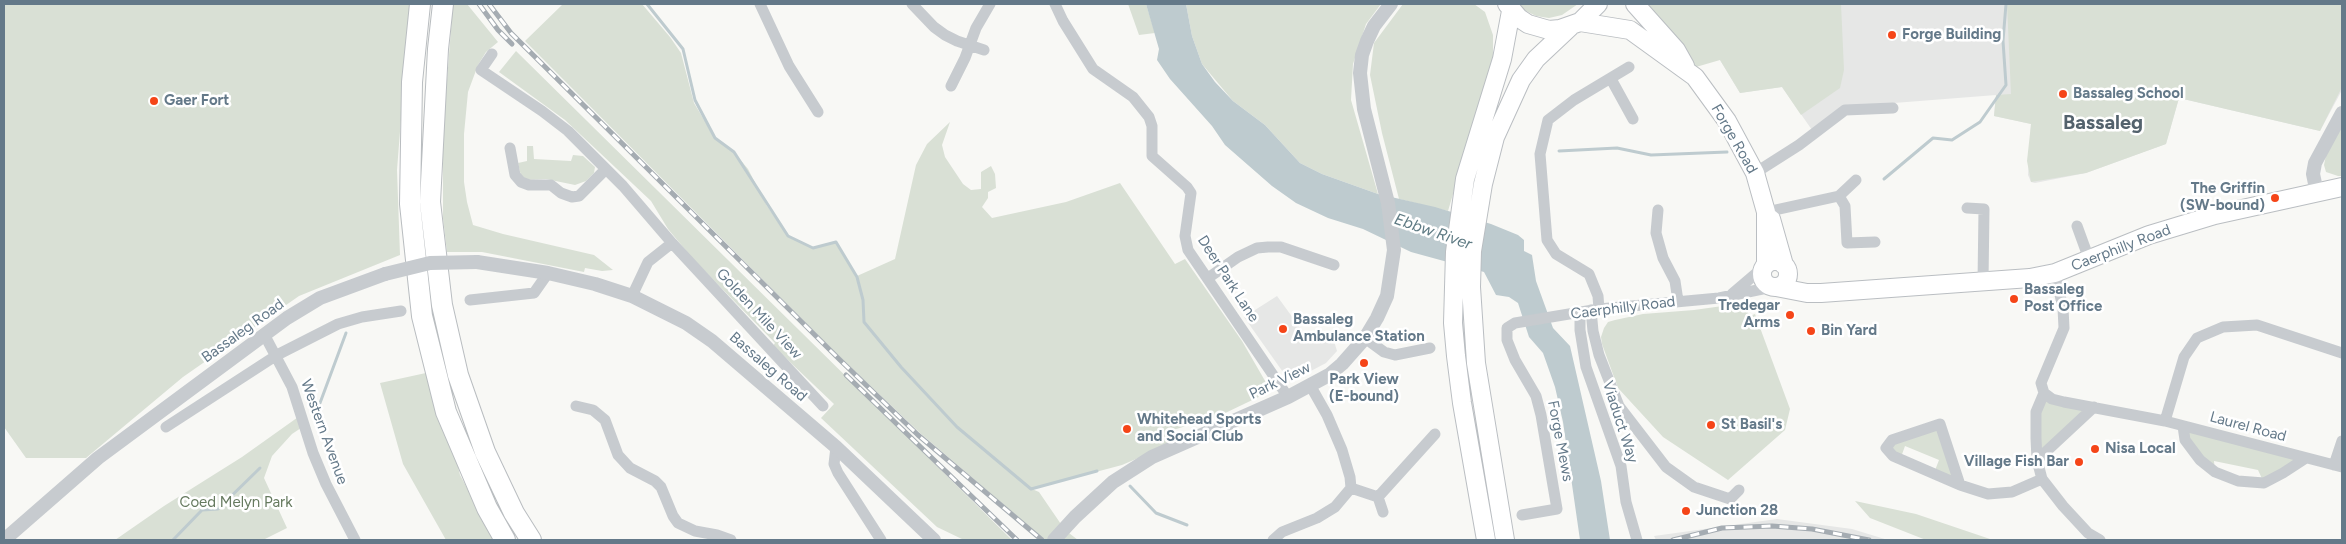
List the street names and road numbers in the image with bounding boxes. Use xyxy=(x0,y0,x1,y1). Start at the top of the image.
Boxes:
street label: Forge Road xyxy=(1707,101,1761,177)
street label: Caerphilly Road xyxy=(2069,221,2173,275)
street label: Deer Park Lane xyxy=(1193,232,1263,326)
street label: Golden Mile View xyxy=(712,265,806,363)
street label: Caerphilly Road xyxy=(1570,293,1676,323)
street label: Bassaleg Road xyxy=(198,295,288,367)
street label: Bassaleg Road xyxy=(726,328,810,406)
street label: Park View xyxy=(1246,358,1314,404)
street label: Western Avenue xyxy=(297,377,351,487)
street label: Viaduct Way xyxy=(1598,379,1642,465)
street label: Forge Mews xyxy=(1543,399,1577,483)
street label: Laurel Road xyxy=(2208,408,2288,446)

